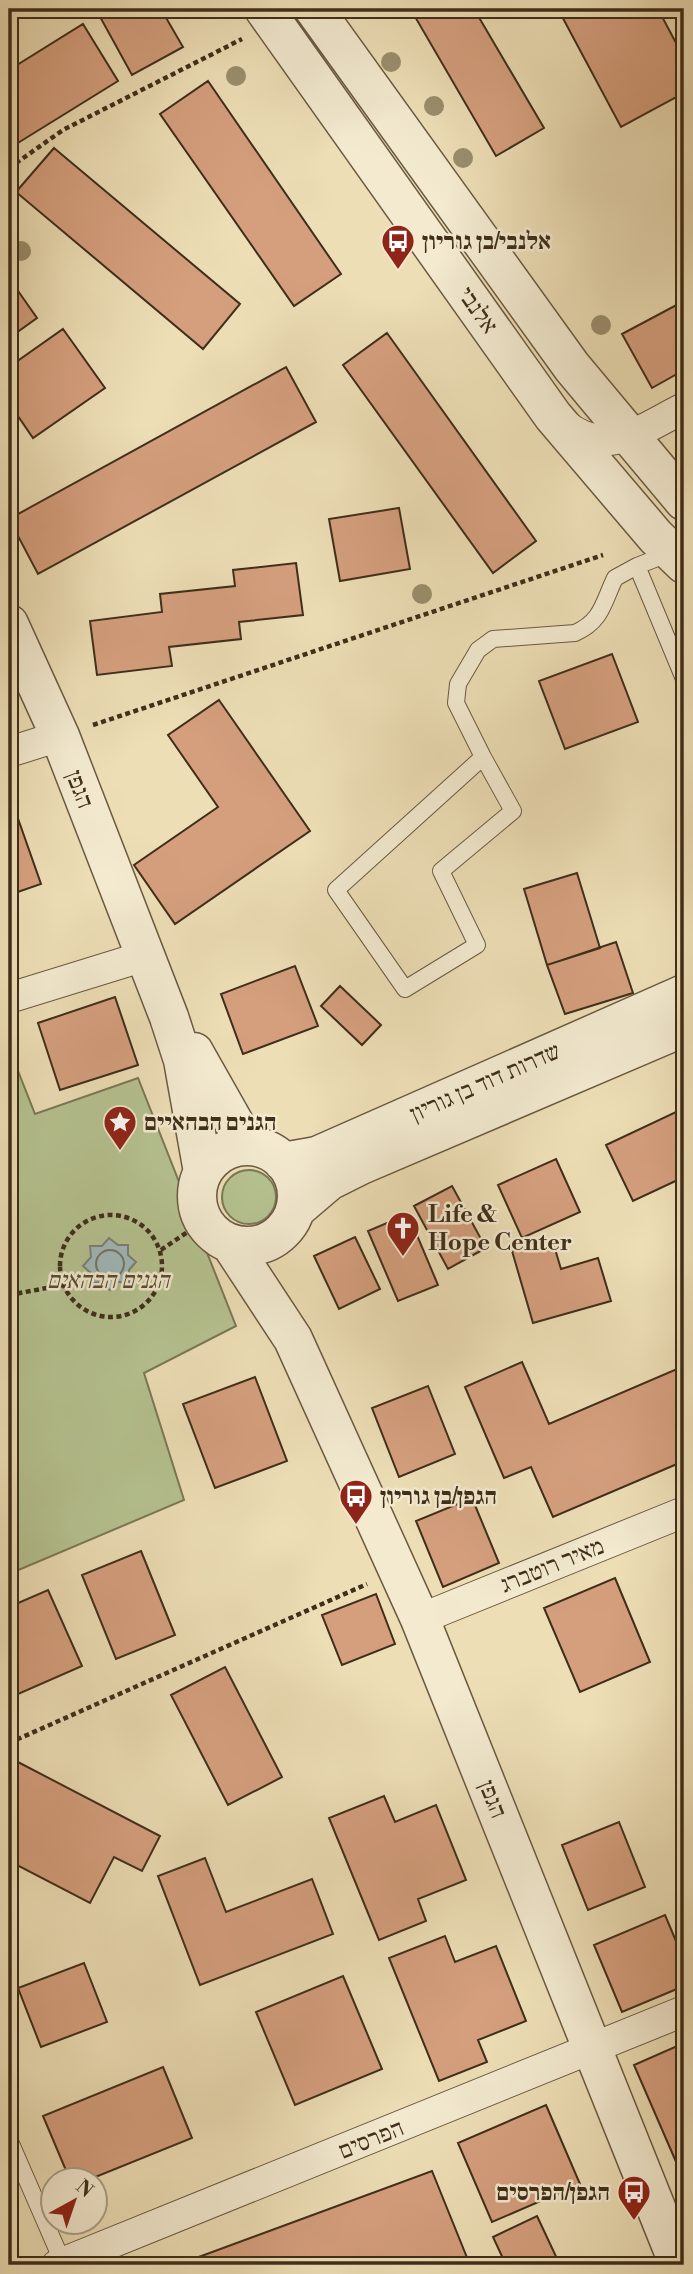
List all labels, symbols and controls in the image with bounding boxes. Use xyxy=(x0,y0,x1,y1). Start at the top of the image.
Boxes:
bus stop icon: אלנבי/בן גוריון xyxy=(379,222,417,271)
place label: אלנבי/בן גוריון xyxy=(422,227,551,257)
street label: אלנבי xyxy=(450,281,504,340)
street label: הגפן xyxy=(58,766,100,813)
street label: שדרות דוד בן גוריון xyxy=(405,1036,565,1130)
place icon: הגנים הבהאיים xyxy=(101,1103,139,1152)
place label: הגנים הבהאיים xyxy=(144,1108,277,1138)
place label: Life & Hope Center xyxy=(428,1200,572,1258)
church icon: Life & Hope Center xyxy=(384,1209,422,1258)
park label: הגנים הבהאים xyxy=(47,1266,172,1296)
bus stop icon: הגפן/בן גוריון xyxy=(337,1477,375,1526)
place label: הגפן/בן גוריון xyxy=(380,1482,497,1512)
street label: מאיר רוטברג xyxy=(496,1531,609,1600)
street label: הגפן xyxy=(471,1776,513,1823)
street label: הפרסים xyxy=(334,2113,408,2167)
north arrow xyxy=(38,2166,108,2236)
bus stop icon: הגפן/הפרסים xyxy=(615,2173,653,2222)
text: N xyxy=(71,2175,98,2203)
place label: הגפן/הפרסים xyxy=(496,2178,610,2208)

